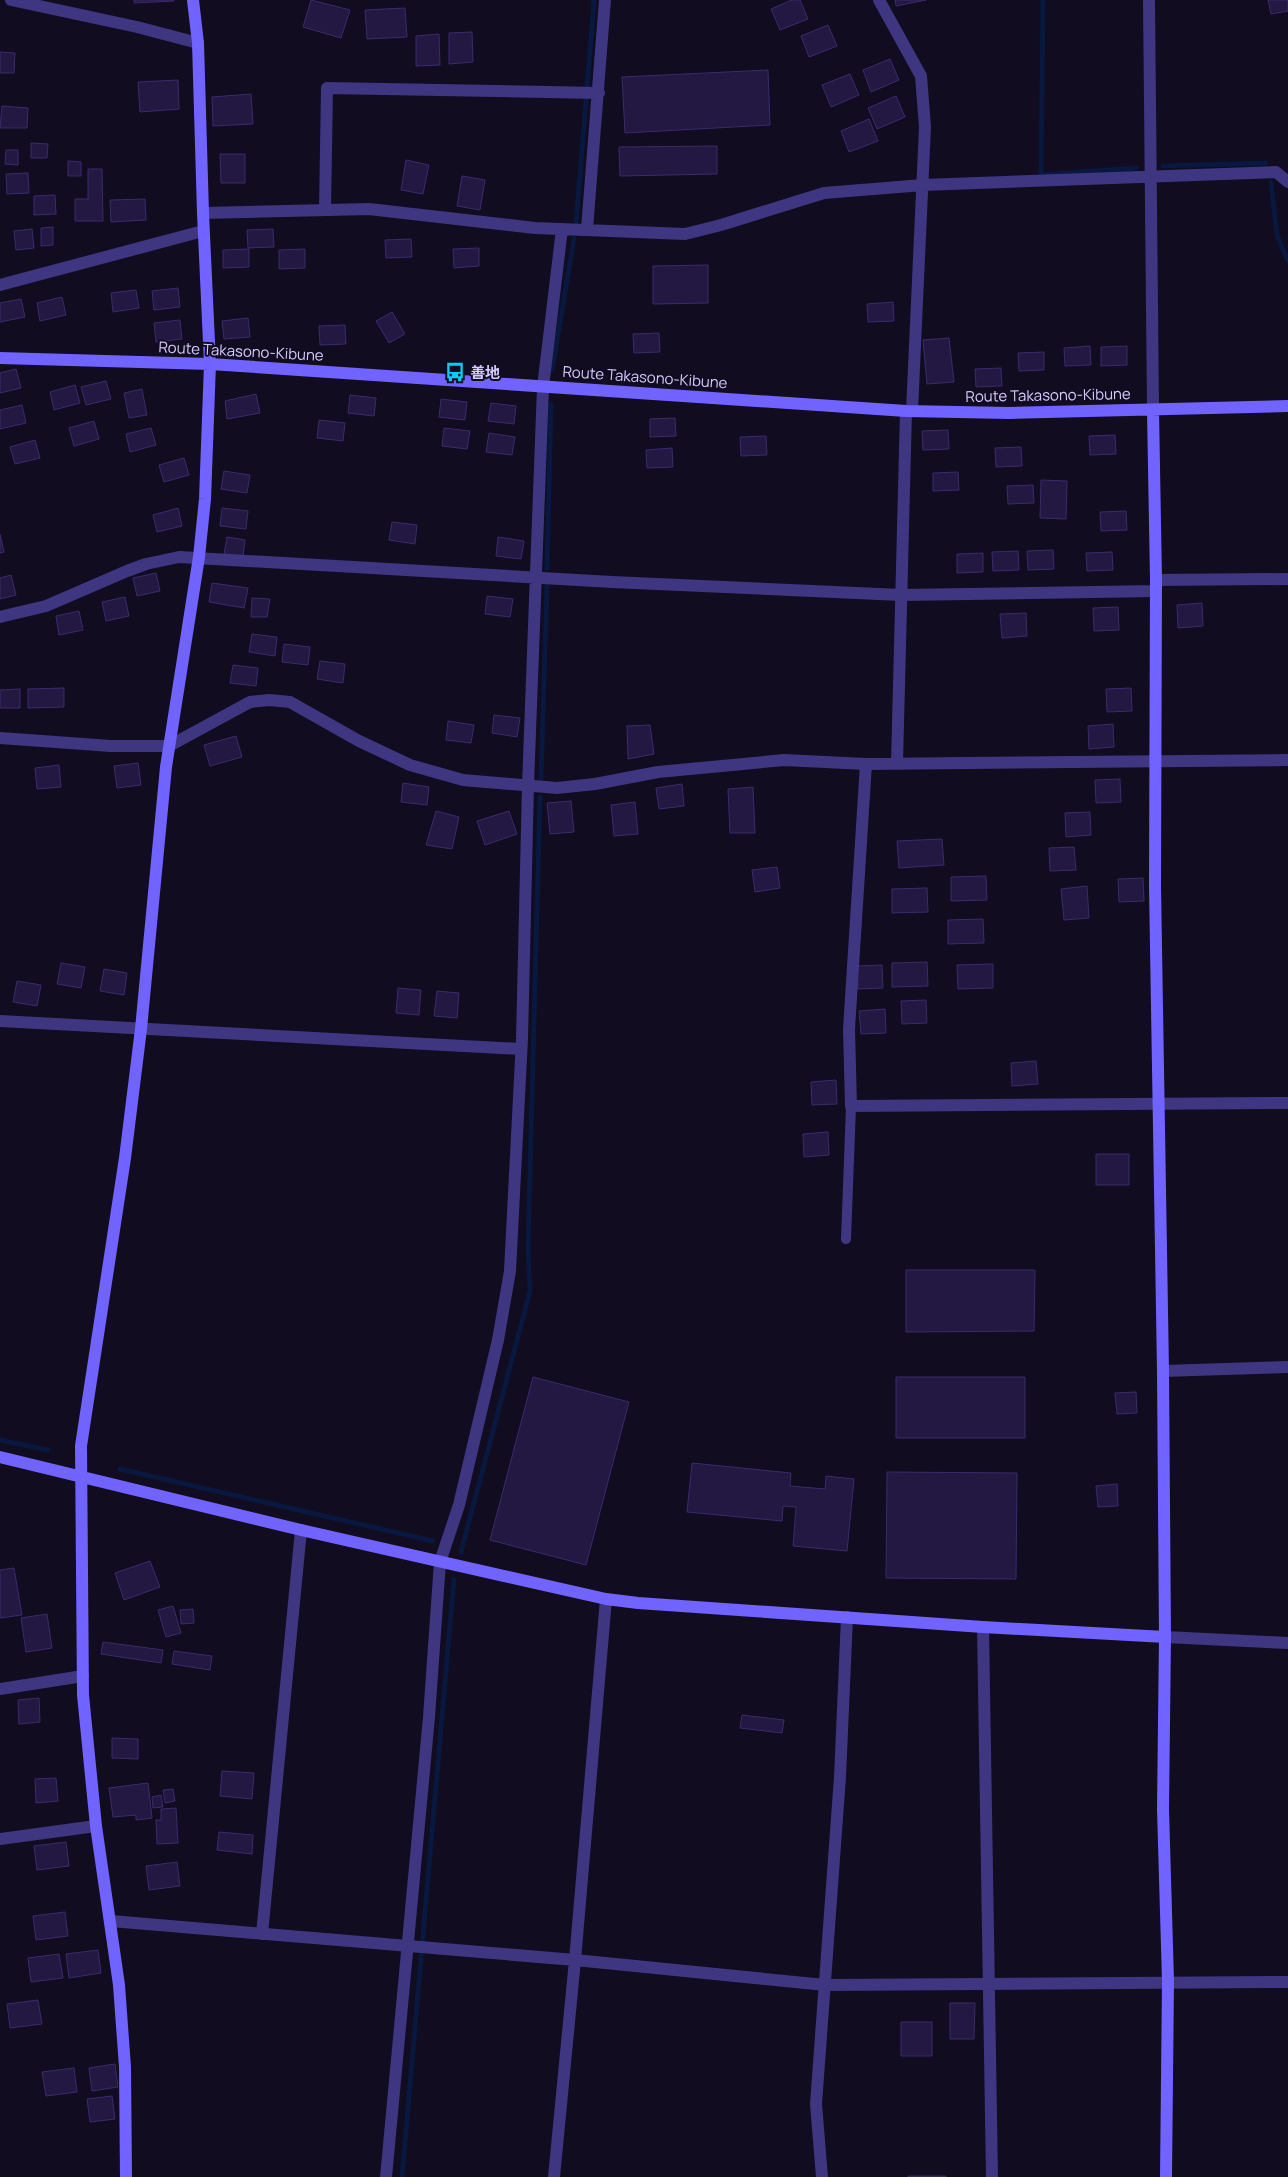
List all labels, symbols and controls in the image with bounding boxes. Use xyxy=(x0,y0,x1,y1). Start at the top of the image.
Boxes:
street label: Route Takasono-Kibune xyxy=(158,336,324,366)
bus stop icon: 善地 xyxy=(444,361,466,383)
street label: Route Takasono-Kibune xyxy=(562,361,728,393)
place label: 善地 xyxy=(470,362,500,383)
street label: Route Takasono-Kibune xyxy=(965,383,1131,407)

